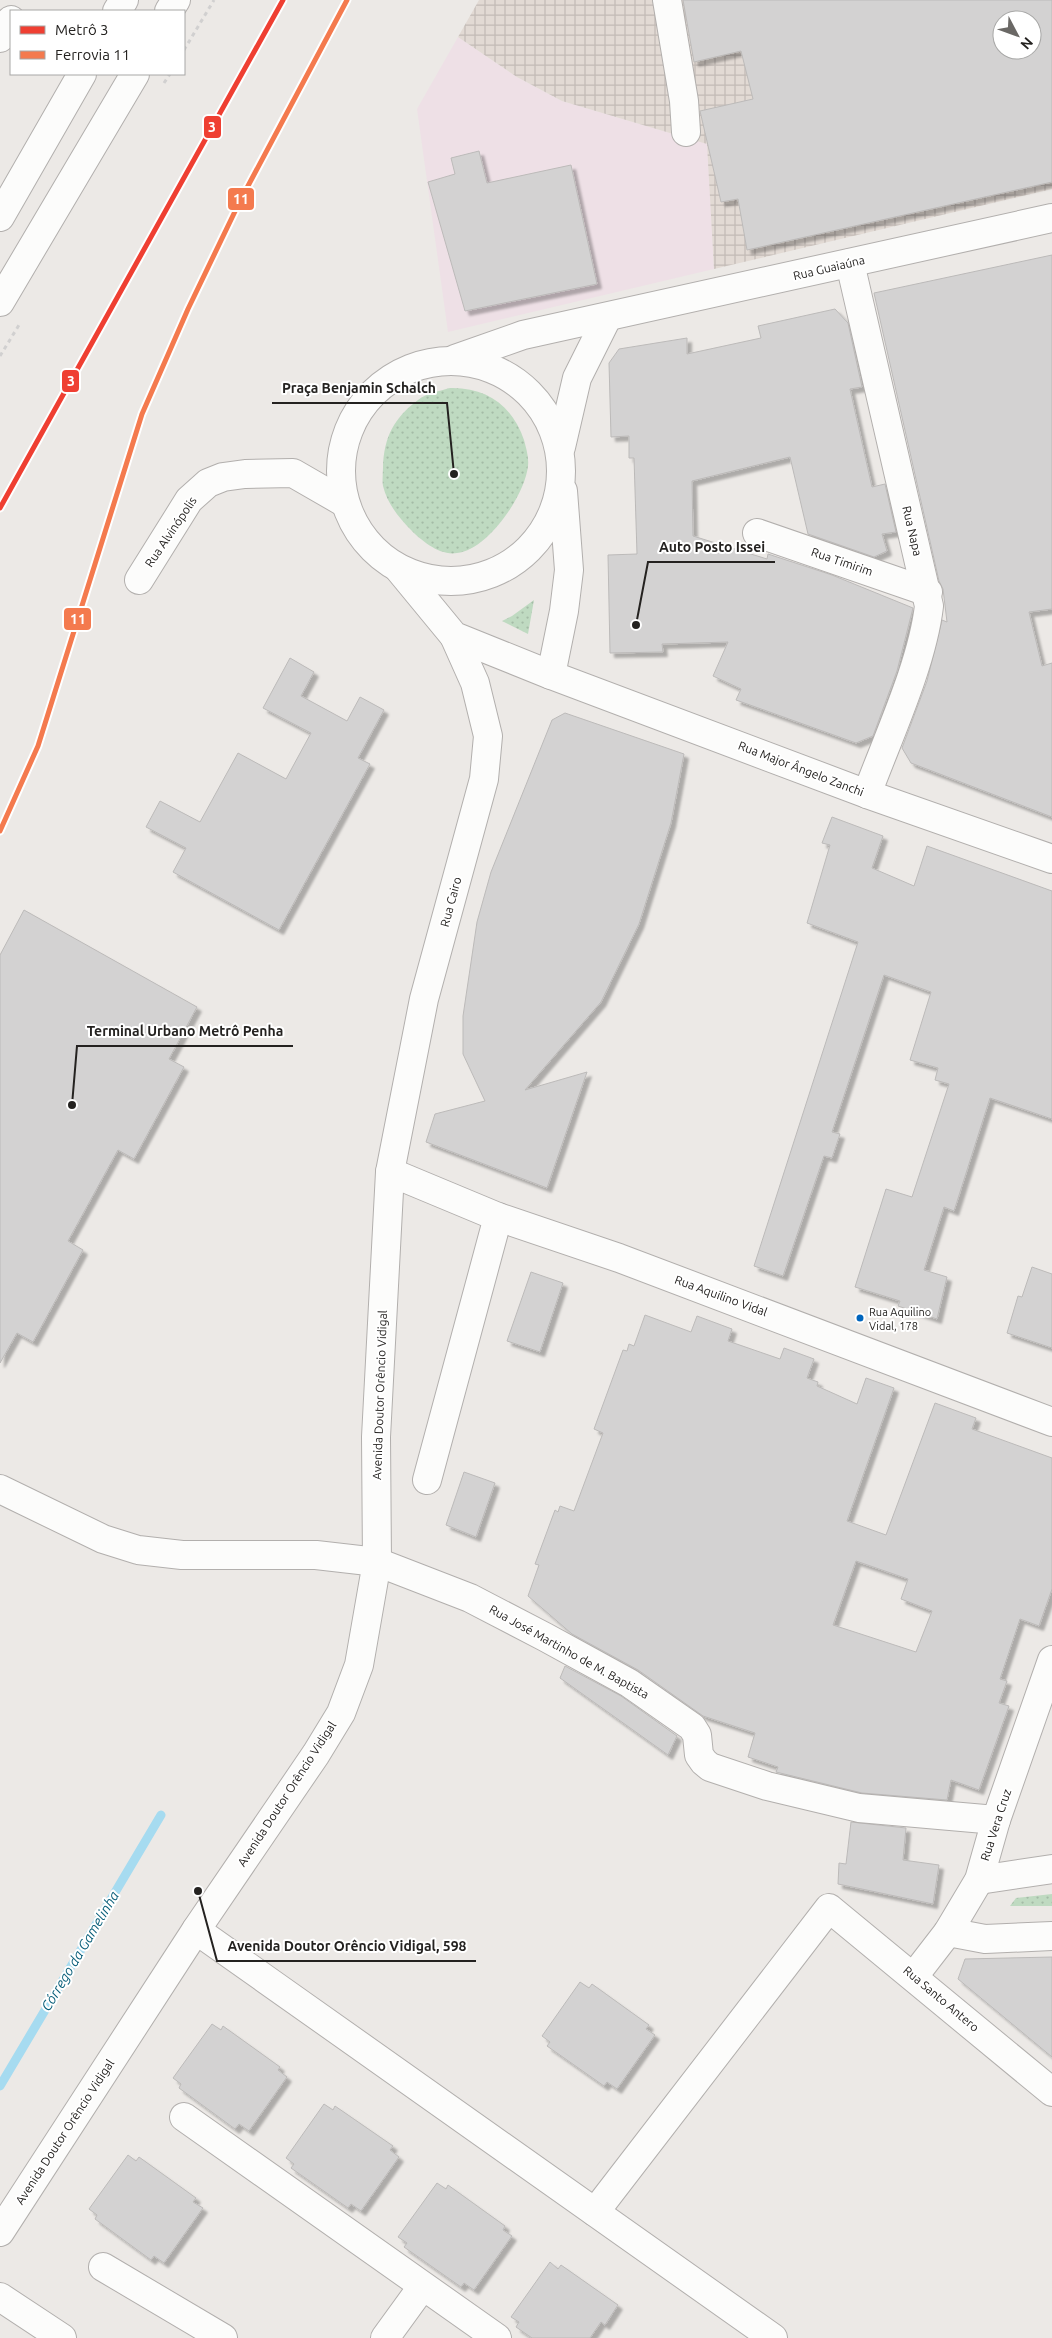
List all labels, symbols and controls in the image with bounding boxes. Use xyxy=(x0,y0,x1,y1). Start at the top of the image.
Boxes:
legend xyxy=(10,10,185,75)
north arrow xyxy=(992,10,1042,60)
text: Metrô 3 xyxy=(55,21,109,38)
text: N xyxy=(1017,34,1036,53)
text: Ferrovia 11 xyxy=(55,46,130,63)
line badge: 3 xyxy=(203,115,222,139)
text: 3 xyxy=(208,119,216,135)
line badge: 11 xyxy=(227,187,255,211)
text: 11 xyxy=(233,191,249,207)
street label: Rua Guaiaúna xyxy=(792,253,866,282)
line badge: 3 xyxy=(61,369,80,393)
text: 3 xyxy=(67,373,75,389)
callout: Praça Benjamin Schalch xyxy=(272,374,447,403)
text: Praça Benjamin Schalch xyxy=(282,380,436,397)
street label: Rua Alvinópolis xyxy=(142,494,199,569)
street label: Rua Napa xyxy=(900,504,925,557)
callout: Auto Posto Issei xyxy=(648,533,775,562)
text: Auto Posto Issei xyxy=(659,539,765,555)
street label: Rua Timirim xyxy=(810,545,875,578)
line badge: 11 xyxy=(63,607,92,631)
text: 11 xyxy=(70,611,86,627)
street label: Rua Major Ângelo Zanchi xyxy=(737,739,866,799)
street label: Rua Cairo xyxy=(438,875,463,928)
callout: Terminal Urbano Metrô Penha xyxy=(77,1017,293,1046)
text: Terminal Urbano Metrô Penha xyxy=(87,1023,283,1039)
street label: Rua Aquilino Vidal xyxy=(673,1273,769,1318)
place label: Rua Aquilino Vidal, 178 xyxy=(869,1306,931,1332)
street label: Avenida Doutor Orêncio Vidigal xyxy=(370,1310,389,1480)
marker: Rua Aquilino Vidal, 178 xyxy=(855,1313,865,1323)
street label: Rua José Martinho de M. Baptista xyxy=(487,1602,651,1701)
street label: Avenida Doutor Orêncio Vidigal xyxy=(235,1719,338,1868)
street label: Rua Vera Cruz xyxy=(978,1787,1013,1862)
water label: Córrego da Gamelinha xyxy=(38,1888,122,2014)
callout: Avenida Doutor Orêncio Vidigal, 598 xyxy=(217,1932,476,1961)
text: Avenida Doutor Orêncio Vidigal, 598 xyxy=(227,1938,467,1954)
street label: Rua Santo Antero xyxy=(901,1963,982,2034)
street label: Avenida Doutor Orêncio Vidigal xyxy=(13,2057,116,2206)

